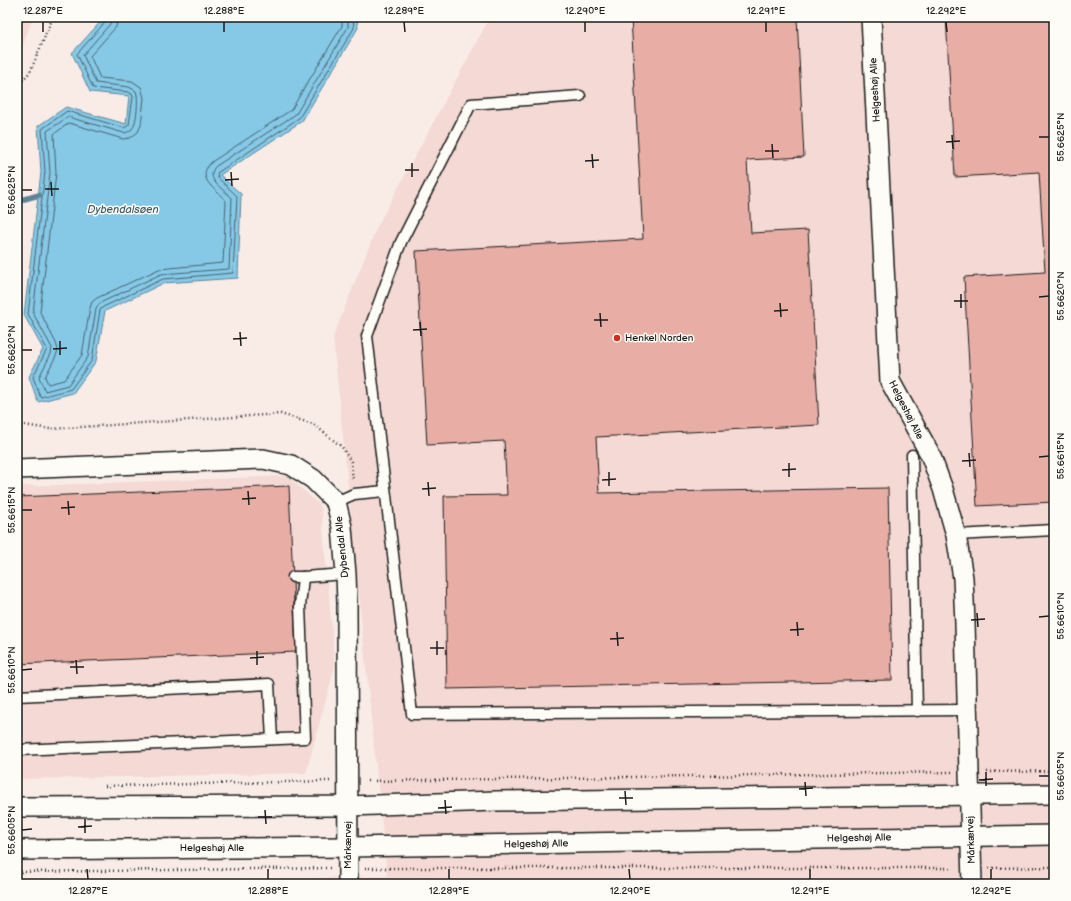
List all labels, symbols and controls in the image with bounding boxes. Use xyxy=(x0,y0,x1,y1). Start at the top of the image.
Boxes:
text: 12.287°E xyxy=(23,5,63,17)
text: 12.288°E xyxy=(204,5,245,17)
text: 12.289°E xyxy=(384,5,425,17)
text: 12.290°E xyxy=(565,5,606,17)
text: 12.291°E xyxy=(747,5,786,17)
text: 12.292°E xyxy=(926,5,966,17)
street label: Helgeshøj Alle xyxy=(867,57,883,123)
text: 55.6625°N xyxy=(1055,112,1067,162)
text: 55.6625°N xyxy=(6,165,18,215)
water label: Dybendalsøen xyxy=(87,203,159,216)
text: 55.6620°N xyxy=(1055,271,1067,321)
text: 55.6620°N xyxy=(6,325,18,375)
place label: Henkel Norden xyxy=(625,332,694,344)
marker: Henkel Norden xyxy=(612,333,622,343)
street label: Helgeshøj Alle xyxy=(886,379,926,442)
text: 55.6615°N xyxy=(1055,432,1067,480)
text: 55.6615°N xyxy=(6,486,18,534)
street label: Dybendal Alle xyxy=(333,516,351,578)
text: 55.6610°N xyxy=(1055,592,1067,640)
text: 55.6610°N xyxy=(6,646,18,694)
text: 55.6605°N xyxy=(1055,751,1067,801)
text: 55.6605°N xyxy=(6,805,18,855)
street label: Mårkærvej xyxy=(964,816,978,864)
street label: Mårkærvej xyxy=(342,821,354,869)
street label: Helgeshøj Alle xyxy=(827,831,891,845)
street label: Helgeshøj Alle xyxy=(504,837,568,851)
street label: Helgeshøj Alle xyxy=(180,842,244,854)
text: 12.287°E xyxy=(68,885,108,897)
text: 12.288°E xyxy=(248,885,289,897)
text: 12.289°E xyxy=(429,885,470,897)
text: 12.290°E xyxy=(610,885,651,897)
text: 12.291°E xyxy=(791,885,830,897)
text: 12.292°E xyxy=(971,885,1011,897)

